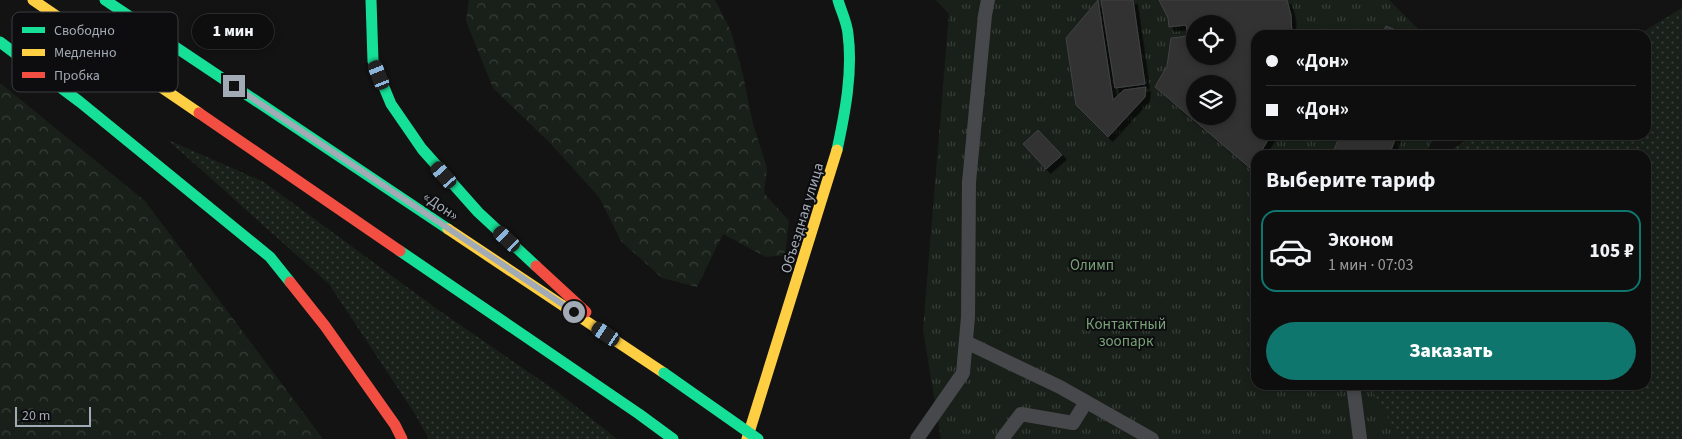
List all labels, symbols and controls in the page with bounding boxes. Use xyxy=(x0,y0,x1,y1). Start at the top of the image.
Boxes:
legend xyxy=(12,12,178,92)
callout: 1 мин xyxy=(193,13,275,48)
map controls xyxy=(1186,15,1236,125)
button: locate xyxy=(1186,15,1236,65)
text: 1 мин xyxy=(212,20,254,42)
text: Свободно xyxy=(54,21,115,41)
text: Медленно xyxy=(54,43,117,63)
text: «Дон» xyxy=(1296,48,1349,75)
car xyxy=(366,58,391,92)
text: Пробка xyxy=(54,66,100,86)
route end xyxy=(223,75,245,97)
button: layers xyxy=(1186,75,1236,125)
text: «Дон» xyxy=(1296,96,1349,123)
car xyxy=(428,159,459,191)
street label: Объездная улица xyxy=(776,160,829,276)
text: Выберите тариф xyxy=(1266,164,1436,196)
street label: «Дон» xyxy=(419,187,463,226)
car xyxy=(490,223,523,255)
text: Эконом xyxy=(1328,227,1394,254)
icon: car xyxy=(1268,229,1313,274)
text: 105 ₽ xyxy=(1590,238,1634,265)
text: 1 мин · 07:03 xyxy=(1328,254,1414,276)
park label: Олимп xyxy=(1070,255,1114,276)
route start xyxy=(563,301,585,323)
park label: Контактный зоопарк xyxy=(1086,314,1166,352)
car xyxy=(589,319,622,349)
button: Заказать xyxy=(1266,322,1636,380)
scale bar xyxy=(15,404,91,427)
text: 20 m xyxy=(22,406,50,426)

